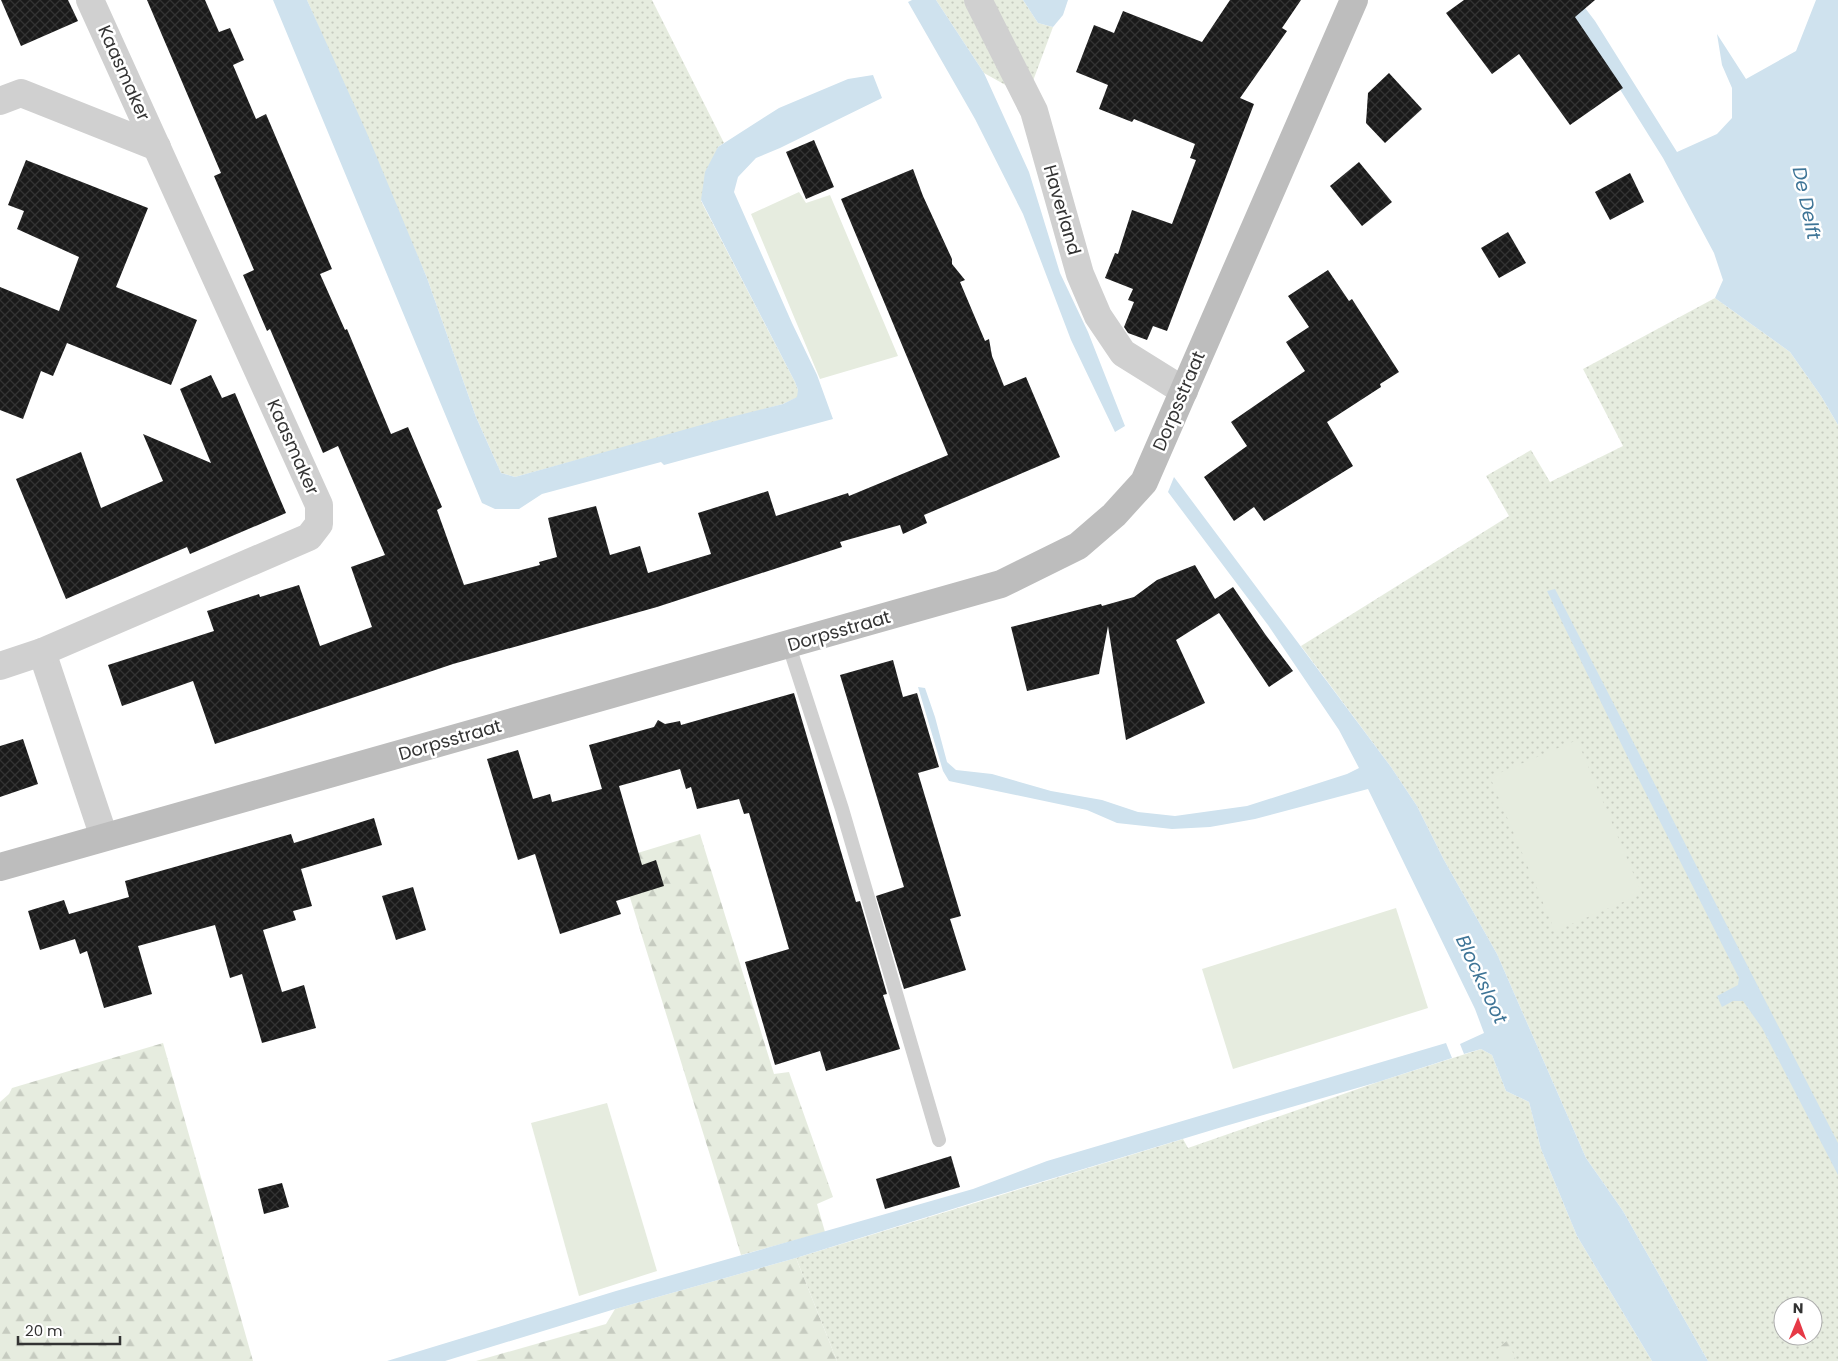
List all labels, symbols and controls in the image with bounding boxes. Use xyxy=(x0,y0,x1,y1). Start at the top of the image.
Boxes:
street label: Kaasmaker xyxy=(92,21,157,125)
street label: Haverland xyxy=(1038,162,1087,258)
water label: De Delft xyxy=(1786,164,1828,243)
street label: Dorpsstraat xyxy=(1146,347,1211,455)
street label: Kaasmaker xyxy=(261,395,326,499)
street label: Dorpsstraat xyxy=(784,604,893,657)
street label: Dorpsstraat xyxy=(395,713,504,766)
water label: Blocksloot xyxy=(1449,930,1514,1029)
north arrow xyxy=(1773,1296,1823,1346)
text: N xyxy=(1793,1298,1804,1318)
scale bar xyxy=(18,1314,120,1346)
text: 20 m xyxy=(25,1320,63,1341)

